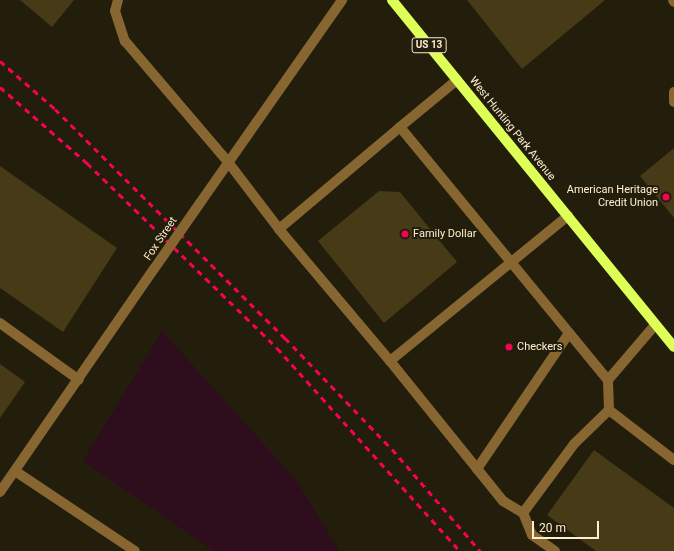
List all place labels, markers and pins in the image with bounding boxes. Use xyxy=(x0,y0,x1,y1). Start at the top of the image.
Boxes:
place label: American Heritage Credit Union xyxy=(567,184,658,210)
marker: American Heritage Credit Union xyxy=(661,192,671,202)
place label: Family Dollar xyxy=(413,227,476,241)
marker: Family Dollar xyxy=(400,229,410,239)
place label: Checkers xyxy=(517,340,563,354)
marker: Checkers xyxy=(504,342,514,352)

